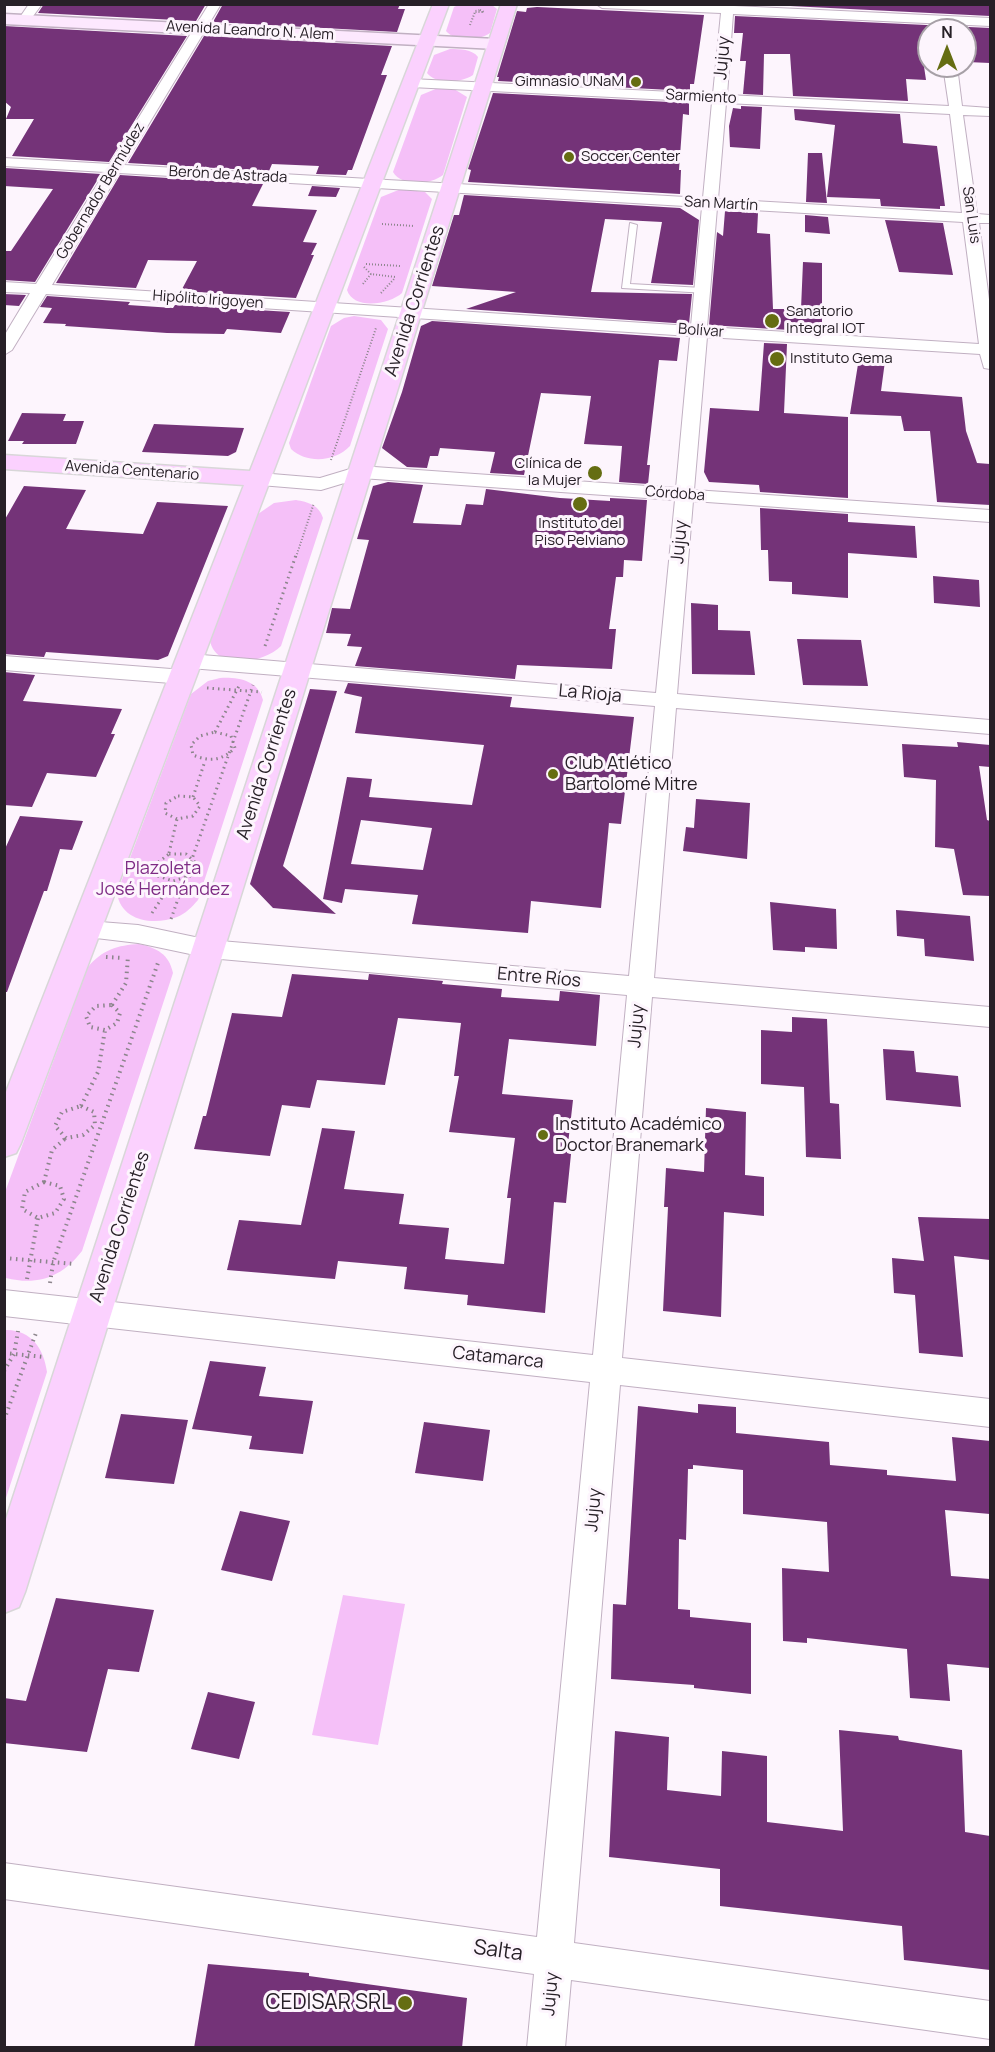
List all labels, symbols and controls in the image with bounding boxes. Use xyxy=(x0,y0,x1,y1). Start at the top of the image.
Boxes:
street label: Avenida Leandro N. Alem xyxy=(166,18,334,44)
north arrow xyxy=(917,18,977,78)
text: N xyxy=(941,21,953,43)
street label: Jujuy xyxy=(710,35,736,81)
place label: Gimnasio UNaM xyxy=(515,73,624,91)
marker: Gimnasio UNaM xyxy=(629,75,643,89)
street label: Sarmiento xyxy=(665,86,737,108)
street label: Gobernador Bermúdez xyxy=(53,119,149,263)
place label: Soccer Center xyxy=(581,148,681,166)
marker: Soccer Center xyxy=(562,150,576,164)
street label: Berón de Astrada xyxy=(168,163,288,187)
street label: San Luis xyxy=(958,185,984,245)
street label: San Martín xyxy=(683,193,759,215)
street label: Avenida Corrientes xyxy=(380,223,450,379)
street label: Hipólito Irigoyen xyxy=(152,287,264,313)
place label: Sanatorio Integral IOT xyxy=(786,303,865,338)
marker: Sanatorio Integral IOT xyxy=(763,312,781,330)
street label: Bolívar xyxy=(677,320,725,342)
marker: Instituto Gema xyxy=(768,350,786,368)
place label: Instituto Gema xyxy=(790,350,892,368)
place label: Clínica de la Mujer xyxy=(515,455,582,490)
street label: Avenida Centenario xyxy=(64,457,200,485)
marker: Clínica de la Mujer xyxy=(586,464,604,482)
street label: Córdoba xyxy=(645,483,705,505)
marker: Instituto del Piso Pelviano xyxy=(571,495,589,513)
place label: Instituto del Piso Pelviano xyxy=(535,515,625,550)
street label: Jujuy xyxy=(667,519,693,565)
street label: La Rioja xyxy=(557,680,623,708)
street label: Avenida Corrientes xyxy=(232,686,302,842)
place label: Club Atlético Bartolomé Mitre xyxy=(565,753,698,795)
marker: Club Atlético Bartolomé Mitre xyxy=(546,767,560,781)
park label: Plazoleta José Hernández xyxy=(96,858,230,900)
street label: Entre Ríos xyxy=(496,964,582,992)
street label: Jujuy xyxy=(624,1003,650,1049)
place label: Instituto Académico Doctor Branemark xyxy=(555,1114,722,1156)
marker: Instituto Académico Doctor Branemark xyxy=(536,1128,550,1142)
street label: Avenida Corrientes xyxy=(85,1149,155,1305)
street label: Catamarca xyxy=(451,1342,545,1374)
street label: Jujuy xyxy=(581,1487,607,1533)
street label: Salta xyxy=(472,1935,524,1967)
street label: Jujuy xyxy=(538,1971,564,2017)
place label: CEDISAR SRL xyxy=(265,1990,392,2016)
marker: CEDISAR SRL xyxy=(396,1994,414,2012)

